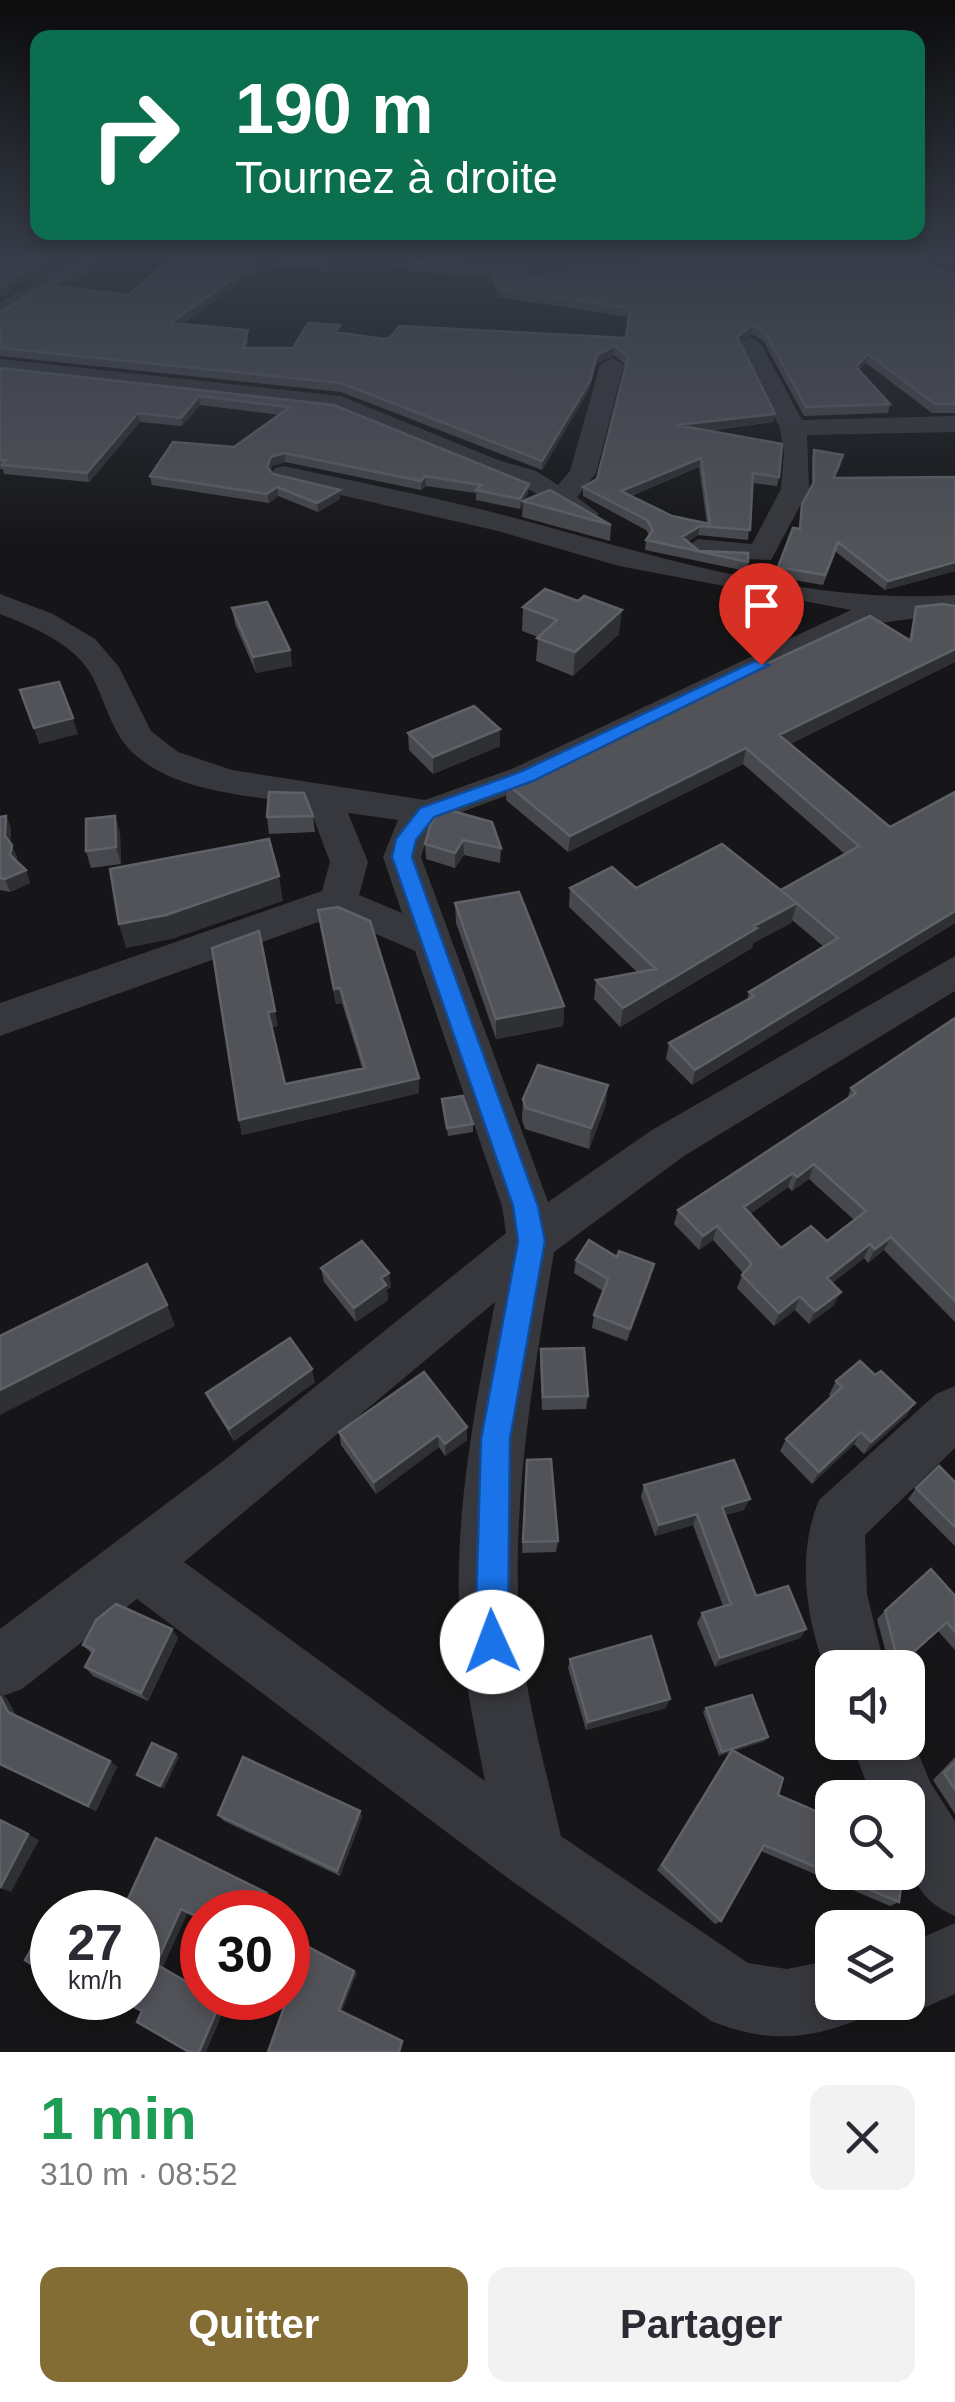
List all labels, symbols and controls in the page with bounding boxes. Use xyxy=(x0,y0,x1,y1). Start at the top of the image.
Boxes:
icon: right xyxy=(70,70,200,200)
text: 190 m xyxy=(235,70,433,148)
text: Tournez à droite xyxy=(235,152,558,203)
pin xyxy=(719,563,804,666)
icon: arrive xyxy=(734,578,789,633)
position arrow xyxy=(440,1590,544,1694)
map controls xyxy=(815,1650,925,2020)
button: sound xyxy=(815,1650,925,1760)
button: search xyxy=(815,1780,925,1890)
speed limit sign: 30 xyxy=(180,1890,310,2020)
button: layers xyxy=(815,1910,925,2020)
text: 27 xyxy=(67,1915,123,1971)
text: km/h xyxy=(68,1966,122,1994)
text: 1 min xyxy=(40,2085,197,2152)
button: close xyxy=(810,2085,915,2190)
text: 310 m · 08:52 xyxy=(40,2156,237,2192)
button: Quitter xyxy=(40,2267,468,2382)
button: Partager xyxy=(488,2267,915,2382)

